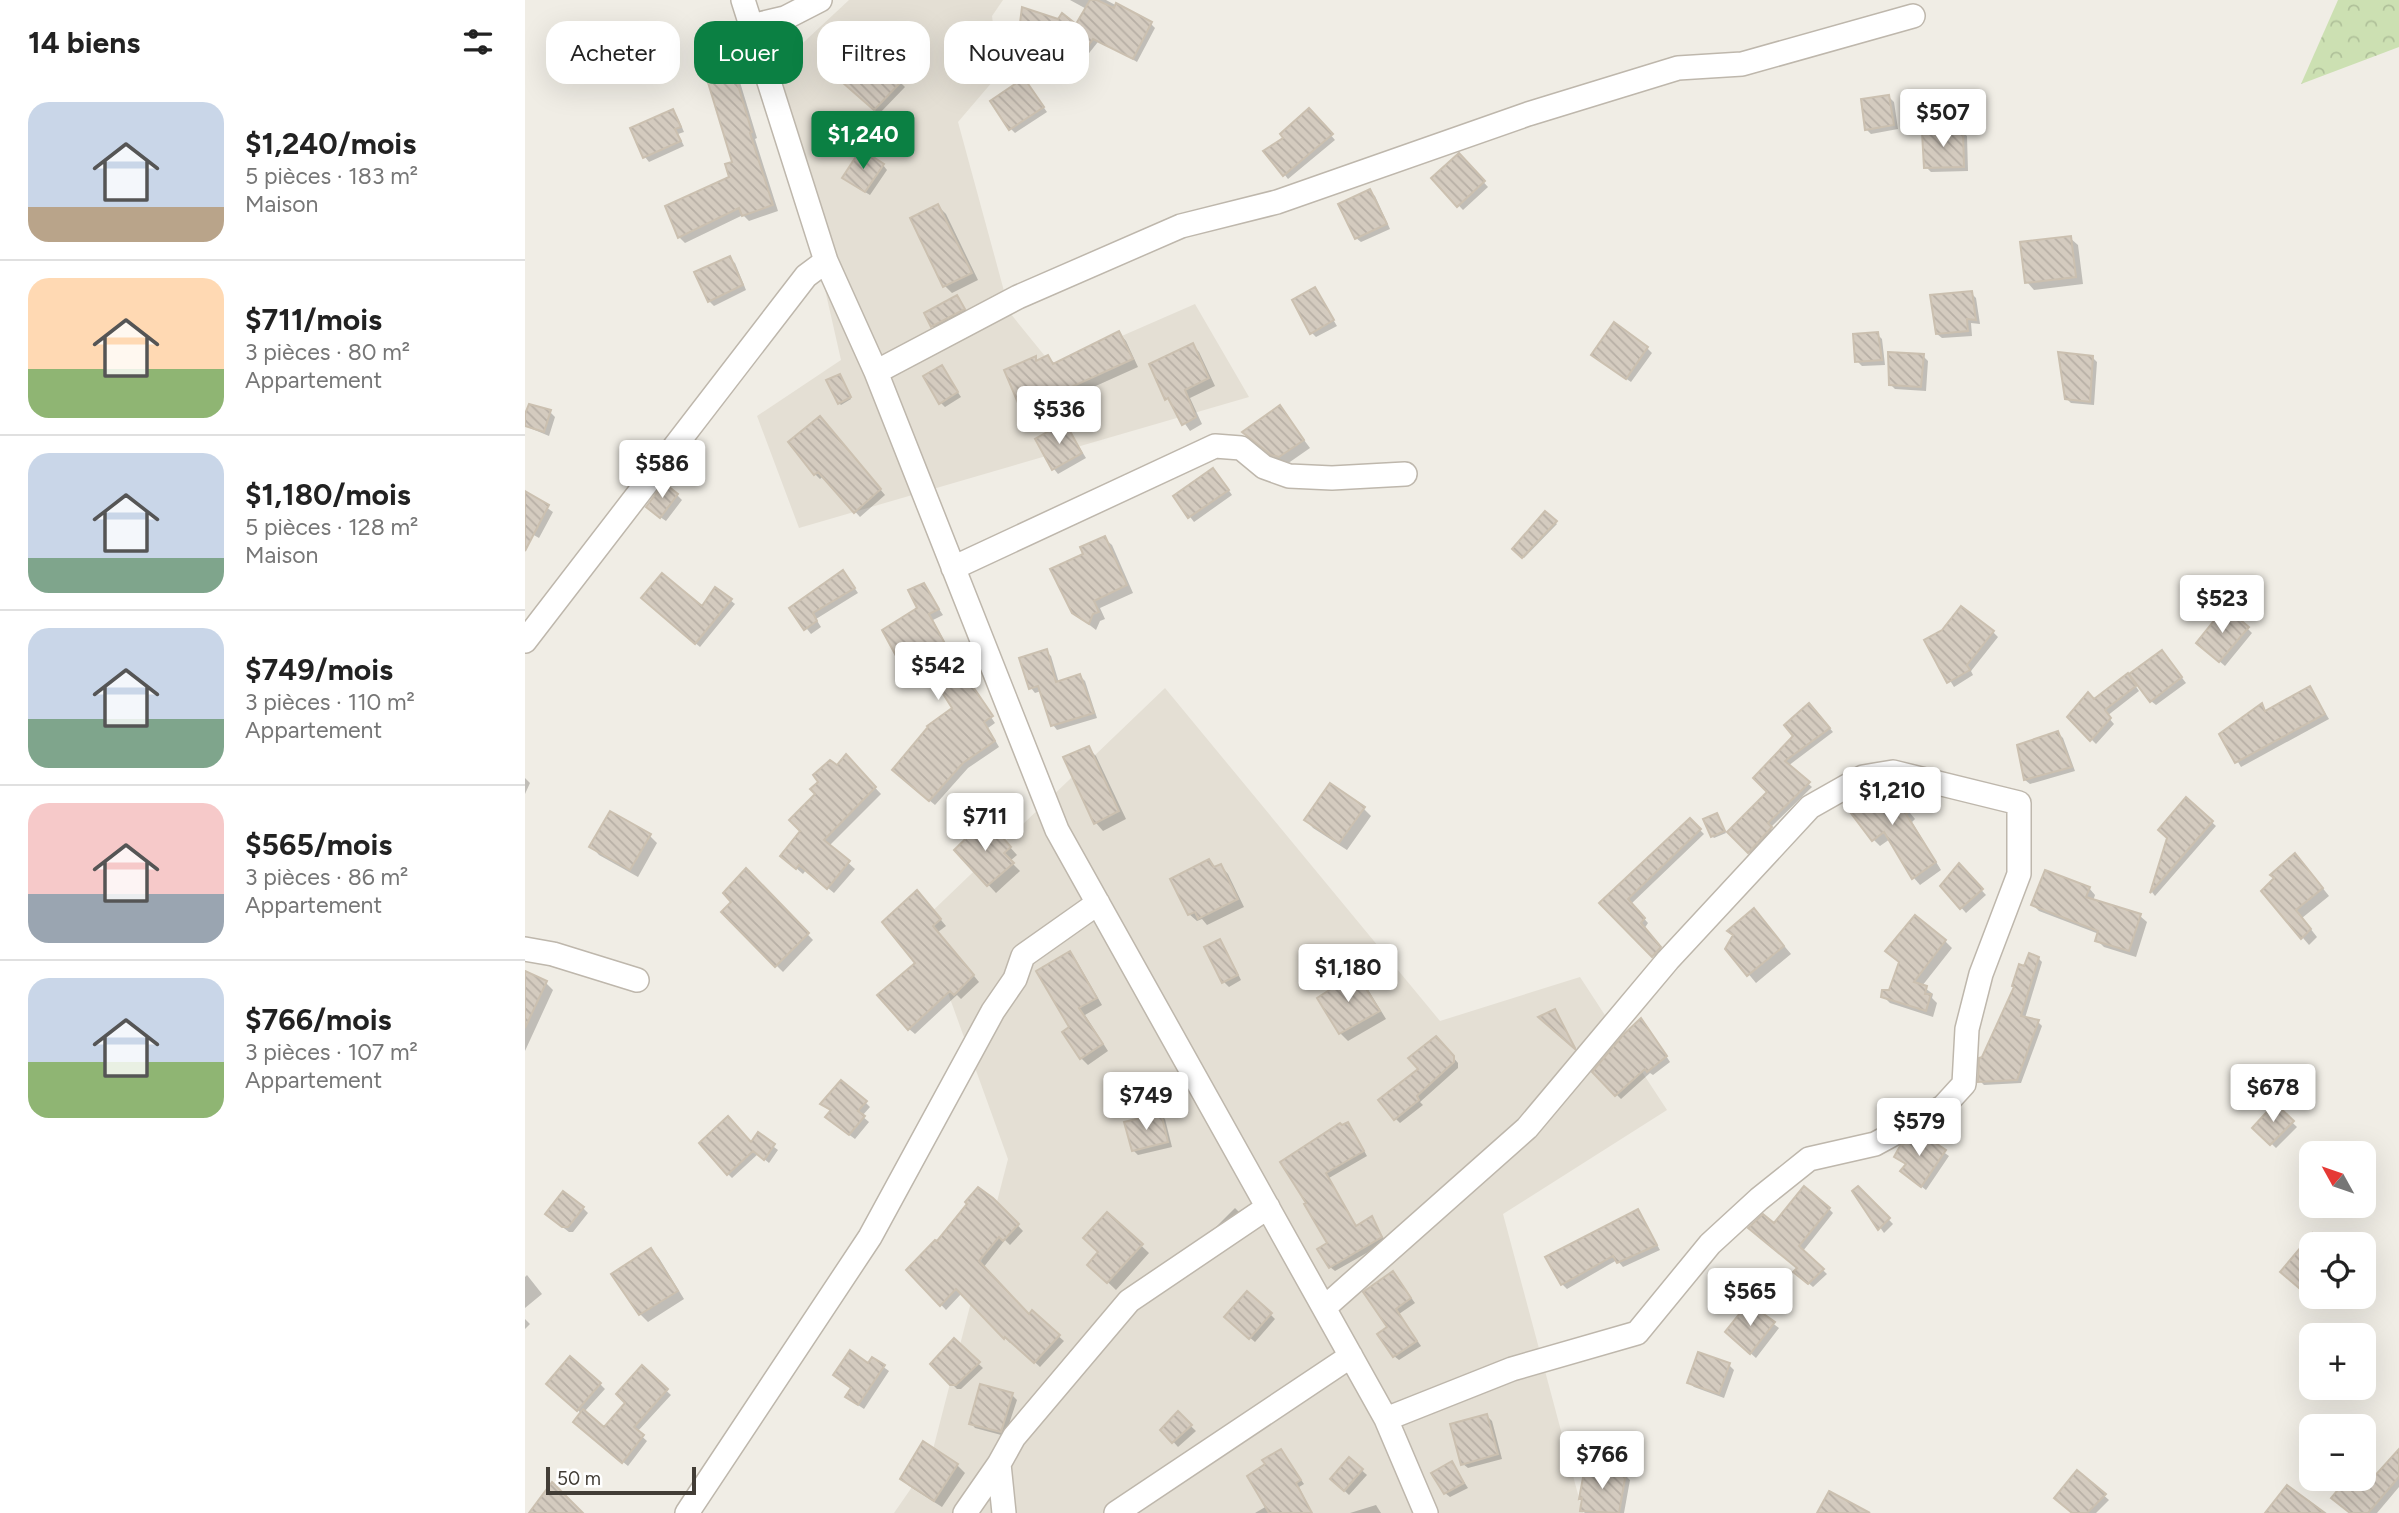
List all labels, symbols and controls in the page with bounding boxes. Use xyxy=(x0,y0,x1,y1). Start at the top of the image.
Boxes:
chip: Acheter xyxy=(546,21,680,84)
chip: Louer xyxy=(694,21,803,84)
chip: Filtres xyxy=(817,21,930,84)
chip: Nouveau xyxy=(944,21,1089,84)
icon: filters xyxy=(459,23,497,61)
text: 14 biens xyxy=(28,24,140,61)
pin: $507 xyxy=(1902,90,1984,149)
text: $507 xyxy=(1916,98,1970,126)
pin: $1,240 xyxy=(806,111,920,171)
text: $1,240 xyxy=(827,120,899,148)
text: $1,240/mois xyxy=(245,125,416,162)
icon: home xyxy=(84,130,168,214)
text: 5 pièces · 183 m² xyxy=(245,162,418,190)
text: Maison xyxy=(245,190,318,218)
text: $711/mois xyxy=(245,301,382,338)
icon: home xyxy=(84,306,168,390)
text: 3 pièces · 80 m² xyxy=(245,338,410,366)
text: Appartement xyxy=(245,366,382,394)
pin: $536 xyxy=(1018,386,1100,446)
text: $536 xyxy=(1033,395,1085,423)
pin: $586 xyxy=(621,440,703,500)
text: $586 xyxy=(635,449,689,477)
text: $1,180/mois xyxy=(245,476,411,513)
icon: home xyxy=(84,481,168,565)
text: 5 pièces · 128 m² xyxy=(245,513,418,541)
text: Maison xyxy=(245,541,318,569)
pin: $523 xyxy=(2181,576,2263,635)
text: $523 xyxy=(2196,584,2248,612)
pin: $542 xyxy=(897,642,979,702)
text: $749/mois xyxy=(245,651,393,688)
text: $542 xyxy=(911,651,965,679)
icon: home xyxy=(84,656,168,740)
text: 3 pièces · 110 m² xyxy=(245,688,415,716)
text: Appartement xyxy=(245,716,382,744)
pin: $1,210 xyxy=(1835,768,1949,827)
text: $1,210 xyxy=(1859,776,1925,804)
pin: $711 xyxy=(944,794,1026,853)
text: $711 xyxy=(963,802,1007,830)
text: $565/mois xyxy=(245,826,392,863)
icon: home xyxy=(84,831,168,915)
text: 3 pièces · 86 m² xyxy=(245,863,408,891)
text: Appartement xyxy=(245,891,382,919)
pin: $1,180 xyxy=(1291,944,1405,1004)
text: $1,180 xyxy=(1314,953,1382,981)
text: $766/mois xyxy=(245,1001,392,1038)
icon: home xyxy=(84,1006,168,1090)
text: 3 pièces · 107 m² xyxy=(245,1038,418,1066)
pin: $678 xyxy=(2232,1064,2314,1124)
text: Appartement xyxy=(245,1066,382,1094)
pin: $749 xyxy=(1105,1072,1187,1132)
text: $678 xyxy=(2247,1073,2299,1101)
text: $749 xyxy=(1119,1081,1173,1109)
pin: $579 xyxy=(1878,1098,1960,1158)
text: $579 xyxy=(1893,1107,1945,1135)
north arrow xyxy=(2299,1141,2377,1218)
map controls xyxy=(2299,1141,2376,1491)
button: locate xyxy=(2299,1232,2376,1309)
pin: $565 xyxy=(1709,1268,1791,1328)
text: $565 xyxy=(1724,1277,1776,1305)
button: + xyxy=(2299,1323,2376,1400)
button: − xyxy=(2299,1414,2376,1491)
pin: $766 xyxy=(1561,1432,1643,1491)
text: $766 xyxy=(1576,1440,1628,1468)
scale bar xyxy=(546,1464,697,1496)
text: 50 m xyxy=(557,1467,601,1490)

